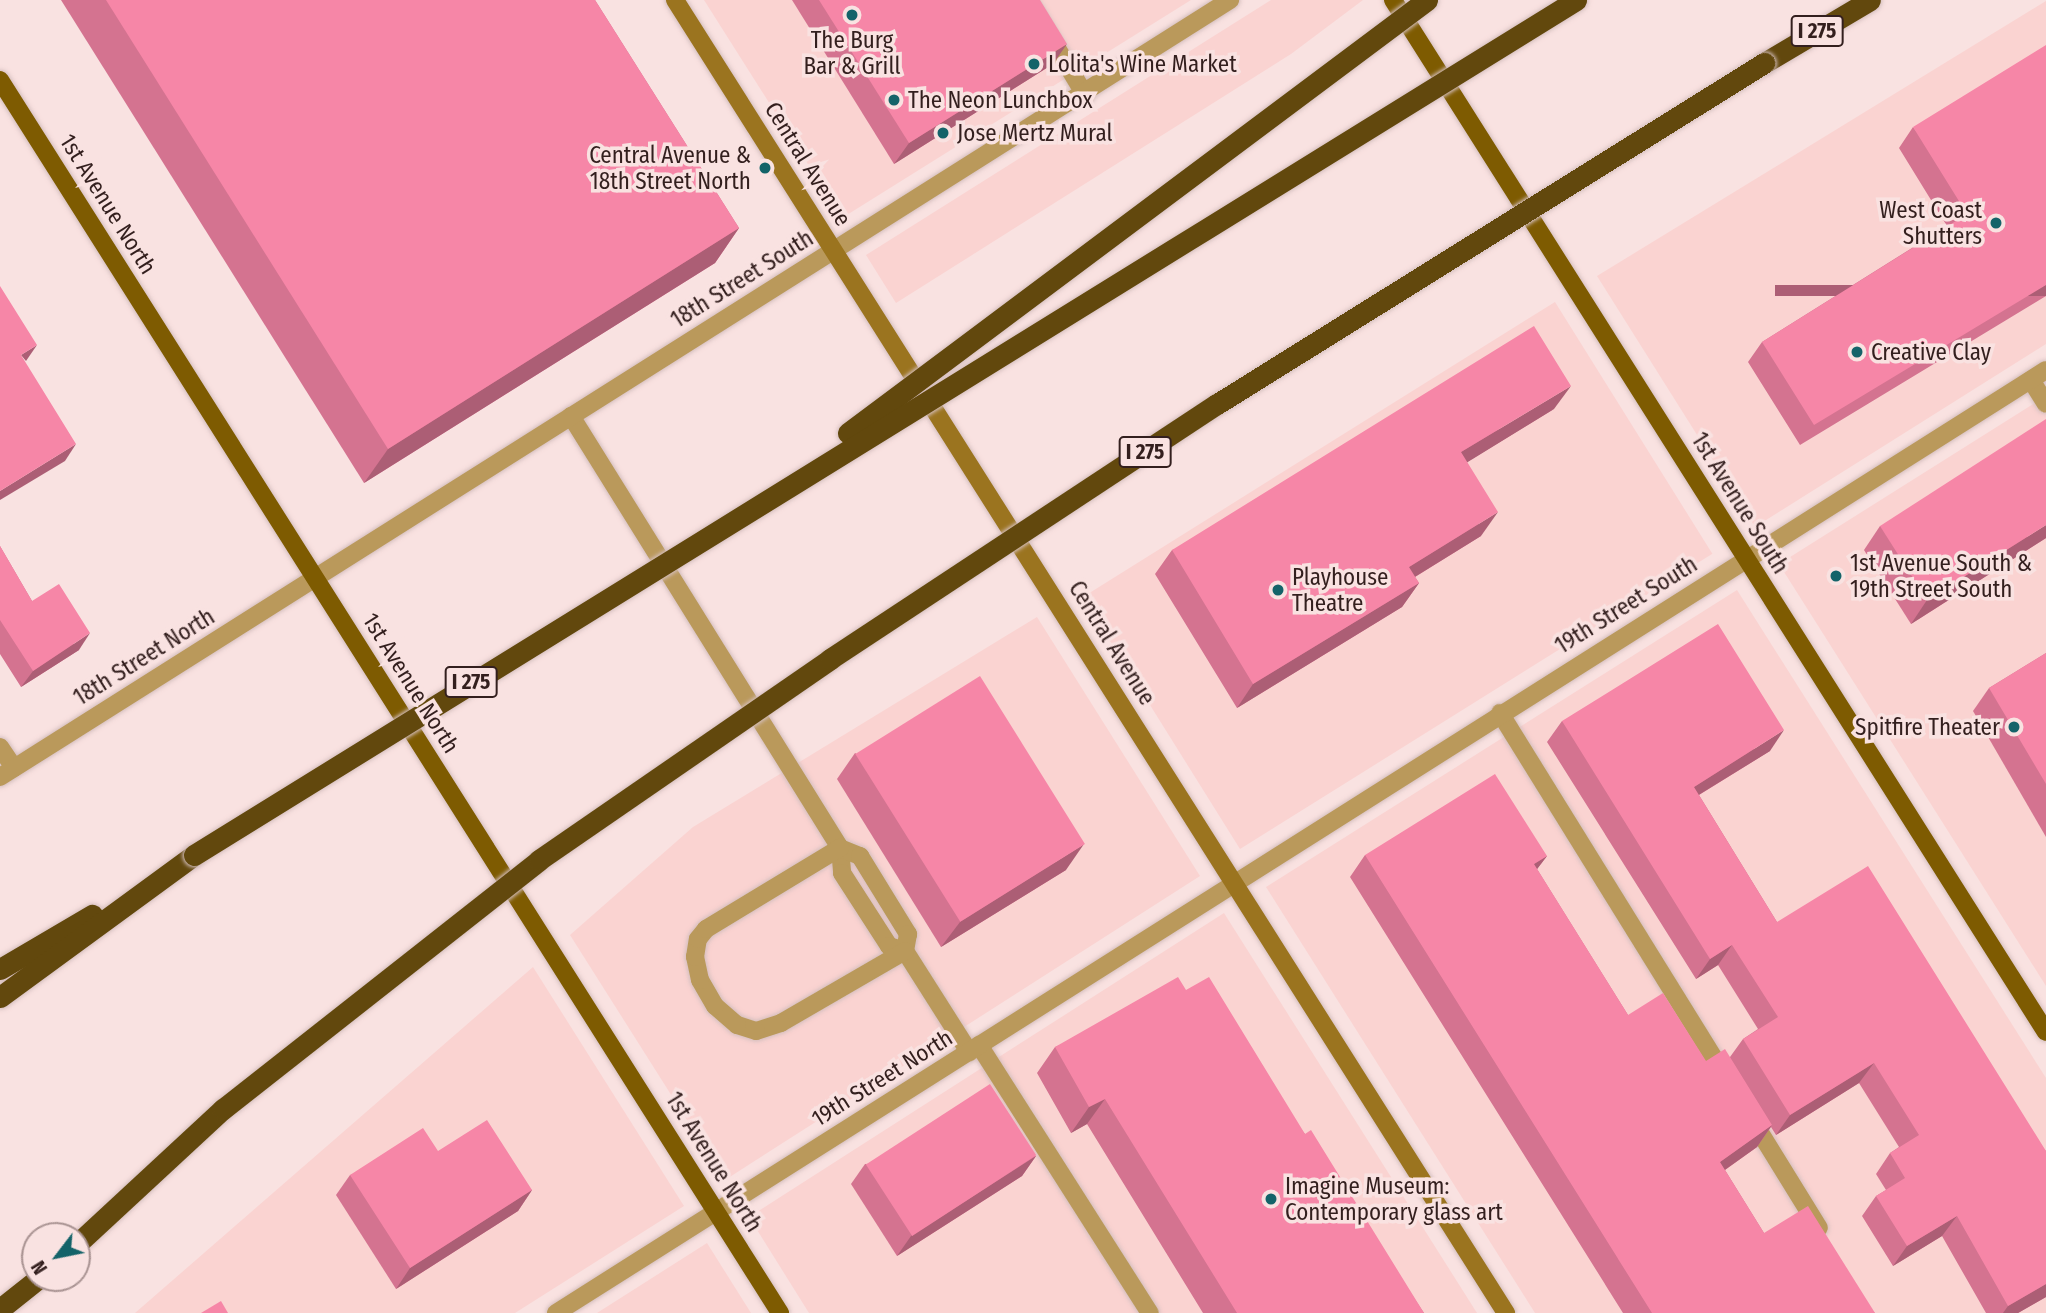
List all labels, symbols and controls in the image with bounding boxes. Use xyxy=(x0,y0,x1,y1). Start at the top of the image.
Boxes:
marker: The Burg Bar & Grill xyxy=(844,7,860,23)
road number: I 275 xyxy=(1789,14,1845,48)
place label: The Burg Bar & Grill xyxy=(803,26,901,80)
place label: Lolita's Wine Market xyxy=(1048,50,1237,78)
marker: Lolita's Wine Market xyxy=(1026,56,1042,72)
place label: The Neon Lunchbox xyxy=(908,86,1093,114)
marker: The Neon Lunchbox xyxy=(886,92,902,108)
street label: Central Avenue xyxy=(759,97,857,231)
place label: Jose Mertz Mural xyxy=(957,119,1113,147)
marker: Jose Mertz Mural xyxy=(935,125,951,141)
street label: 1st Avenue North xyxy=(54,129,162,279)
place label: Central Avenue & 18th Street North xyxy=(589,141,751,195)
marker: Central Avenue & 18th Street North xyxy=(757,160,773,176)
place label: West Coast Shutters xyxy=(1879,196,1982,250)
marker: West Coast Shutters xyxy=(1988,215,2004,231)
street label: 18th Street South xyxy=(666,224,818,334)
place label: Creative Clay xyxy=(1871,338,1991,366)
marker: Creative Clay xyxy=(1849,344,1865,360)
street label: 1st Avenue South xyxy=(1686,427,1794,579)
road number: I 275 xyxy=(1117,434,1173,470)
place label: 1st Avenue South & 19th Street South xyxy=(1850,549,2032,603)
street label: 19th Street South xyxy=(1550,550,1702,660)
place label: Playhouse Theatre xyxy=(1292,563,1388,617)
marker: 1st Avenue South & 19th Street South xyxy=(1828,568,1844,584)
street label: Central Avenue xyxy=(1063,576,1161,710)
marker: Playhouse Theatre xyxy=(1270,582,1286,598)
street label: 18th Street North xyxy=(68,603,220,711)
street label: 1st Avenue North xyxy=(357,608,465,758)
road number: I 275 xyxy=(443,664,499,700)
place label: Spitfire Theater xyxy=(1855,713,2000,741)
marker: Spitfire Theater xyxy=(2006,719,2022,735)
street label: 19th Street North xyxy=(806,1024,958,1132)
street label: 1st Avenue North xyxy=(660,1087,768,1237)
place label: Imagine Museum: Contemporary glass art xyxy=(1285,1172,1503,1226)
marker: Imagine Museum: Contemporary glass art xyxy=(1263,1191,1279,1207)
north arrow xyxy=(21,1222,91,1292)
text: N xyxy=(27,1256,52,1278)

